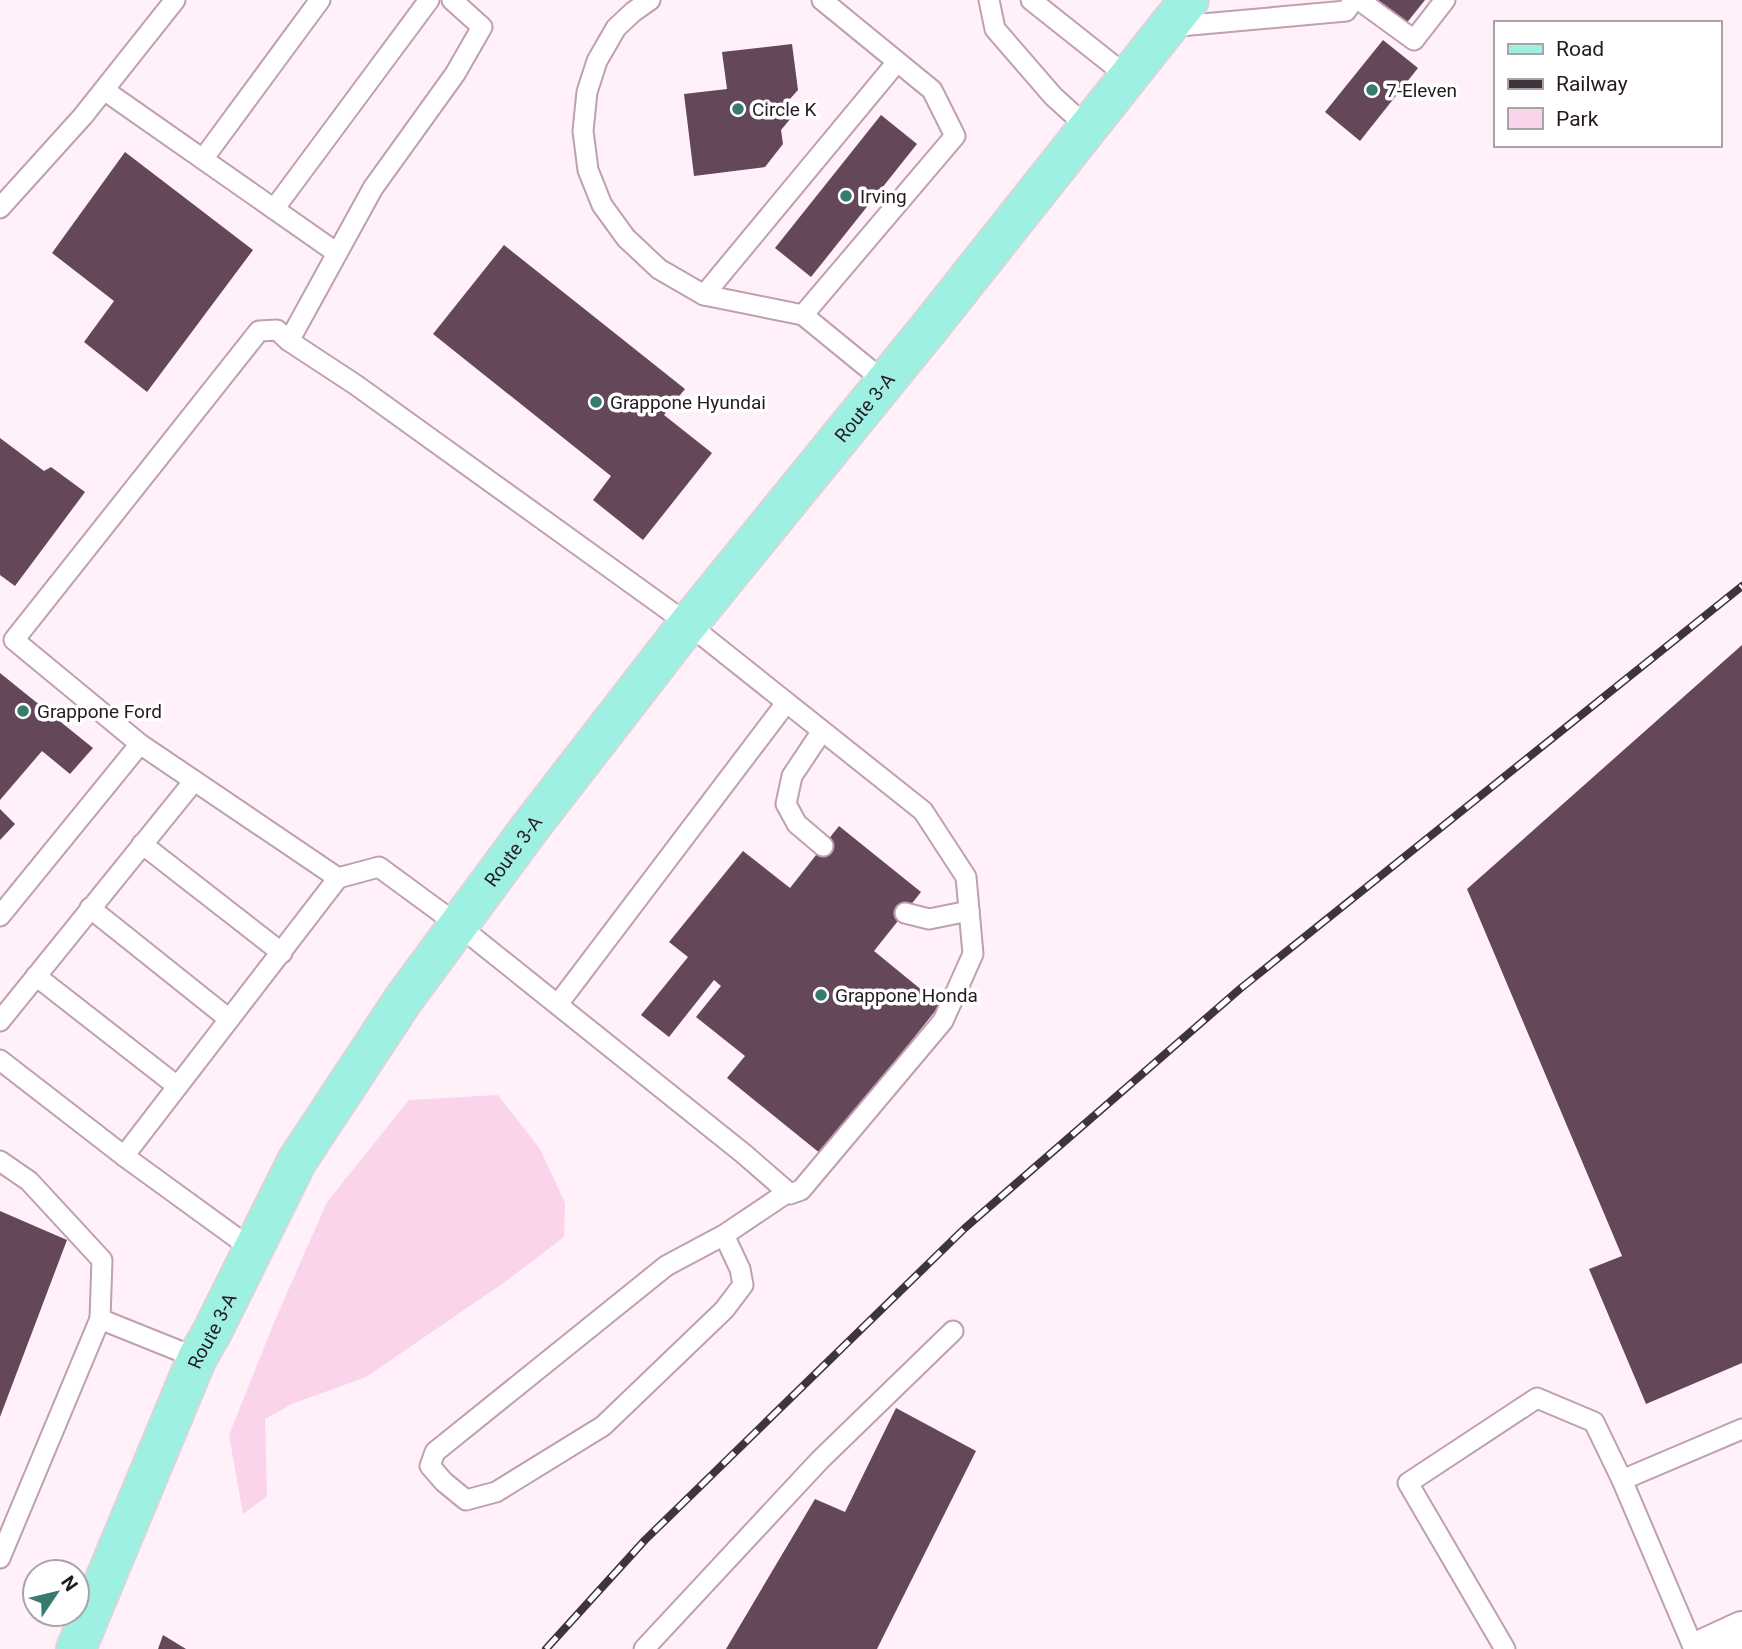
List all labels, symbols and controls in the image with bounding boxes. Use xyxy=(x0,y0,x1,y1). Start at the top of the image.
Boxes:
legend xyxy=(1494,21,1721,147)
text: Road xyxy=(1556,37,1604,61)
text: Railway xyxy=(1556,72,1628,96)
place label: 7-Eleven xyxy=(1386,79,1457,102)
marker: 7-Eleven xyxy=(1364,82,1380,98)
place label: Circle K xyxy=(752,98,817,121)
marker: Circle K xyxy=(730,101,746,117)
text: Park xyxy=(1556,107,1599,131)
place label: Irving xyxy=(860,185,907,208)
marker: Irving xyxy=(838,188,854,204)
street label: Route 3-A xyxy=(829,368,900,447)
place label: Grappone Hyundai xyxy=(610,391,766,414)
marker: Grappone Hyundai xyxy=(588,394,604,410)
place label: Grappone Ford xyxy=(37,700,162,723)
marker: Grappone Ford xyxy=(15,703,31,719)
street label: Route 3-A xyxy=(479,810,547,891)
place label: Grappone Honda xyxy=(835,984,978,1007)
marker: Grappone Honda xyxy=(813,987,829,1003)
street label: Route 3-A xyxy=(182,1289,241,1372)
north arrow xyxy=(21,1558,91,1628)
text: N xyxy=(56,1571,83,1596)

